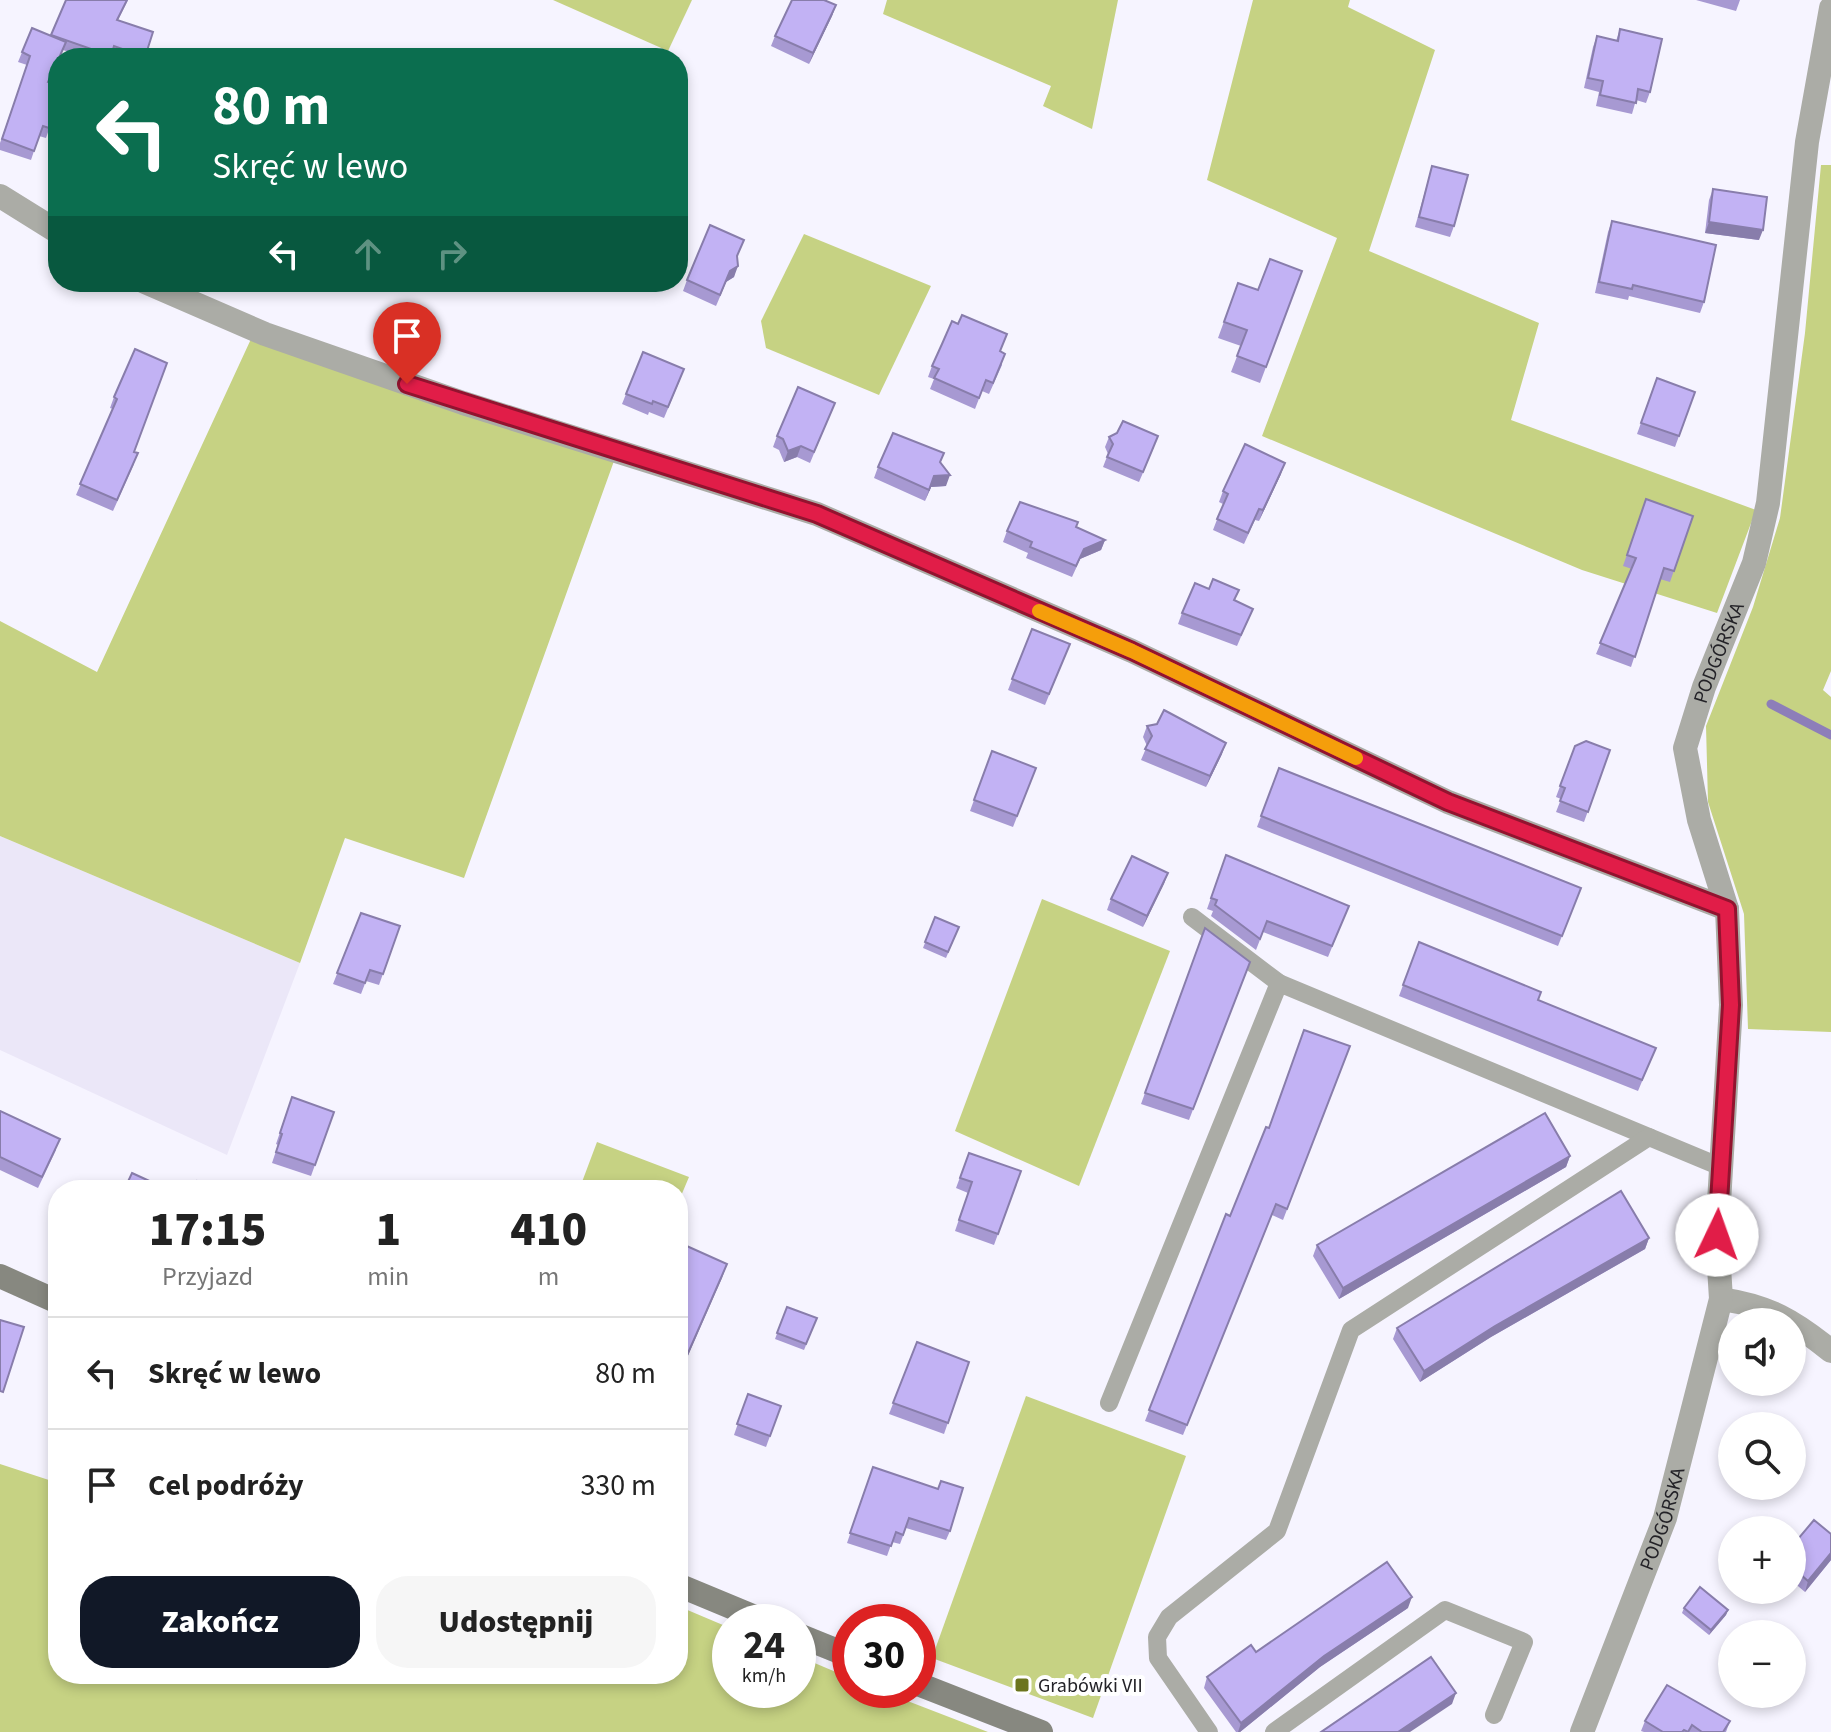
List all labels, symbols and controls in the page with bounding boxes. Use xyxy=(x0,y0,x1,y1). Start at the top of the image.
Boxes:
text: 80 m xyxy=(212,67,330,146)
icon: left xyxy=(80,80,184,184)
text: Skręć w lewo xyxy=(212,141,408,192)
icon: left xyxy=(262,232,306,276)
icon: ahead xyxy=(346,232,390,276)
icon: right xyxy=(430,232,474,276)
pin xyxy=(373,302,441,384)
icon: arrive xyxy=(385,314,429,358)
street label: PODGÓRSKA xyxy=(1687,598,1752,707)
position arrow xyxy=(1675,1193,1759,1277)
text: 17:15 xyxy=(149,1196,266,1264)
text: 1 xyxy=(375,1196,401,1264)
text: 410 xyxy=(510,1196,587,1264)
text: Przyjazd xyxy=(162,1258,253,1295)
text: min xyxy=(367,1258,409,1295)
text: m xyxy=(538,1258,559,1295)
map controls xyxy=(1718,1308,1806,1708)
button: sound xyxy=(1718,1308,1806,1396)
icon: left xyxy=(80,1351,124,1395)
text: Skręć w lewo xyxy=(148,1352,321,1395)
text: 80 m xyxy=(595,1352,656,1395)
button: search xyxy=(1718,1412,1806,1500)
icon: arrive xyxy=(80,1463,124,1507)
text: Cel podróży xyxy=(148,1464,304,1507)
text: 330 m xyxy=(580,1464,656,1507)
street label: PODGÓRSKA xyxy=(1633,1464,1692,1575)
button: + xyxy=(1718,1516,1806,1604)
button: Zakończ xyxy=(80,1576,360,1668)
button: Udostępnij xyxy=(376,1576,656,1668)
speed limit sign: 30 xyxy=(832,1604,936,1708)
text: 24 xyxy=(743,1617,785,1674)
button: − xyxy=(1718,1620,1806,1708)
text: km/h xyxy=(742,1662,786,1690)
place label: Grabówki VII xyxy=(1038,1672,1143,1700)
marker: Grabówki VII xyxy=(1013,1676,1031,1694)

